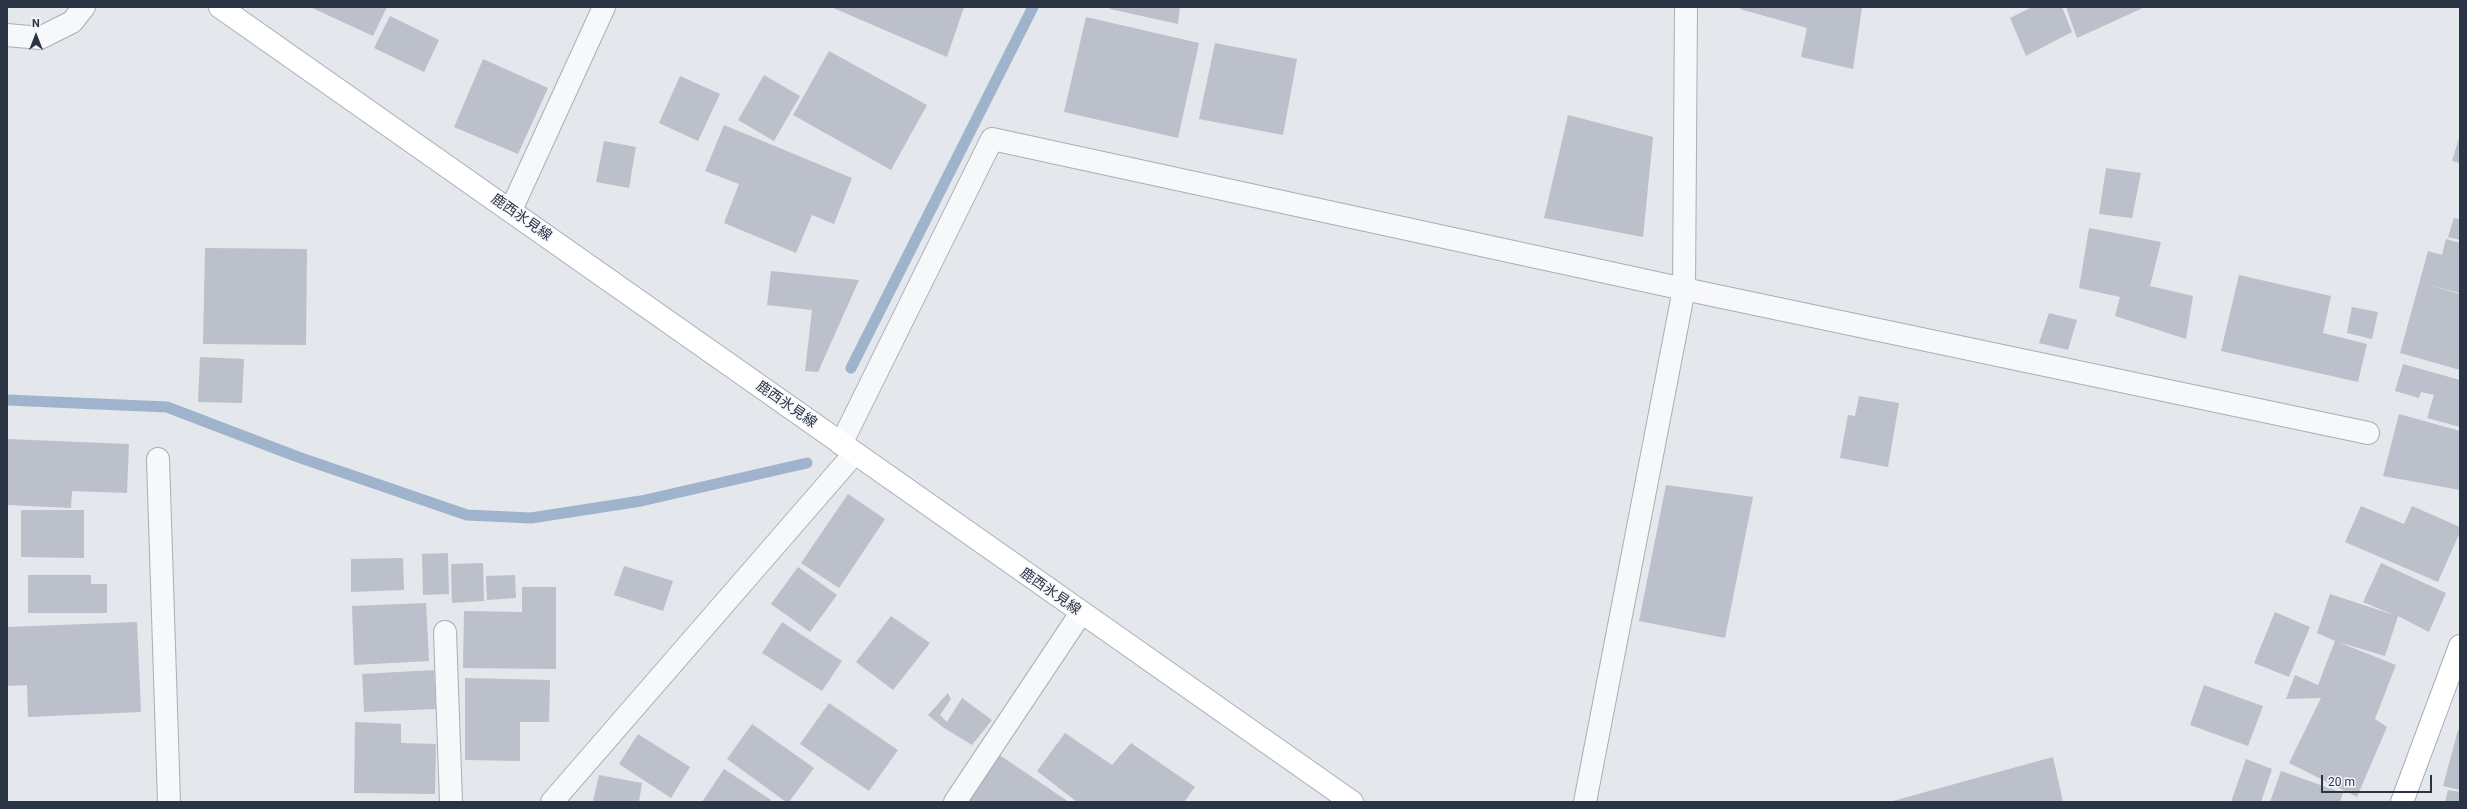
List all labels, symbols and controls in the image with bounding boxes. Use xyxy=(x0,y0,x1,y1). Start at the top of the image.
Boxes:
north arrow xyxy=(16,16,56,56)
text: N xyxy=(32,17,40,30)
street label: 鹿西氷見線 xyxy=(488,191,554,245)
street label: 鹿西氷見線 xyxy=(753,378,819,432)
street label: 鹿西氷見線 xyxy=(1017,565,1083,619)
scale bar xyxy=(2323,767,2434,793)
text: 20 m xyxy=(2328,775,2355,789)

